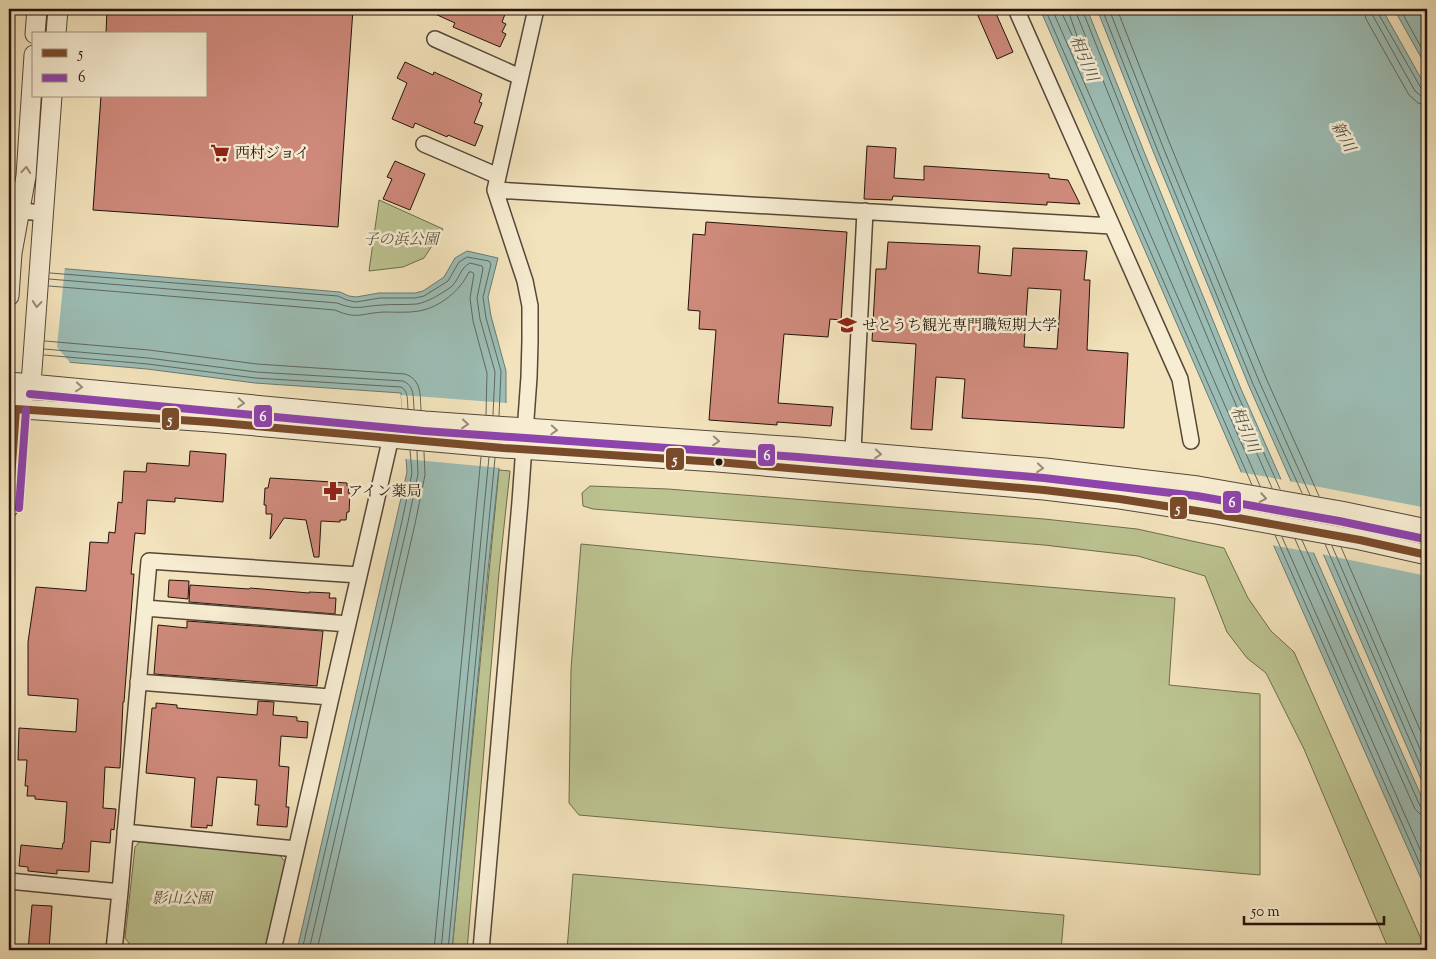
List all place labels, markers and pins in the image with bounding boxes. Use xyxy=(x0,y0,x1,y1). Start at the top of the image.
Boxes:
supermarket icon: 西村ジョイ xyxy=(209,142,231,164)
place label: 西村ジョイ xyxy=(235,144,310,165)
school or university icon: せとうち観光専門職短期大学 xyxy=(836,314,858,336)
place label: せとうち観光専門職短期大学 xyxy=(862,316,1057,337)
unlabelled marker xyxy=(714,457,724,467)
pharmacy icon: アイン薬局 xyxy=(322,480,344,502)
place label: アイン薬局 xyxy=(348,482,422,503)

